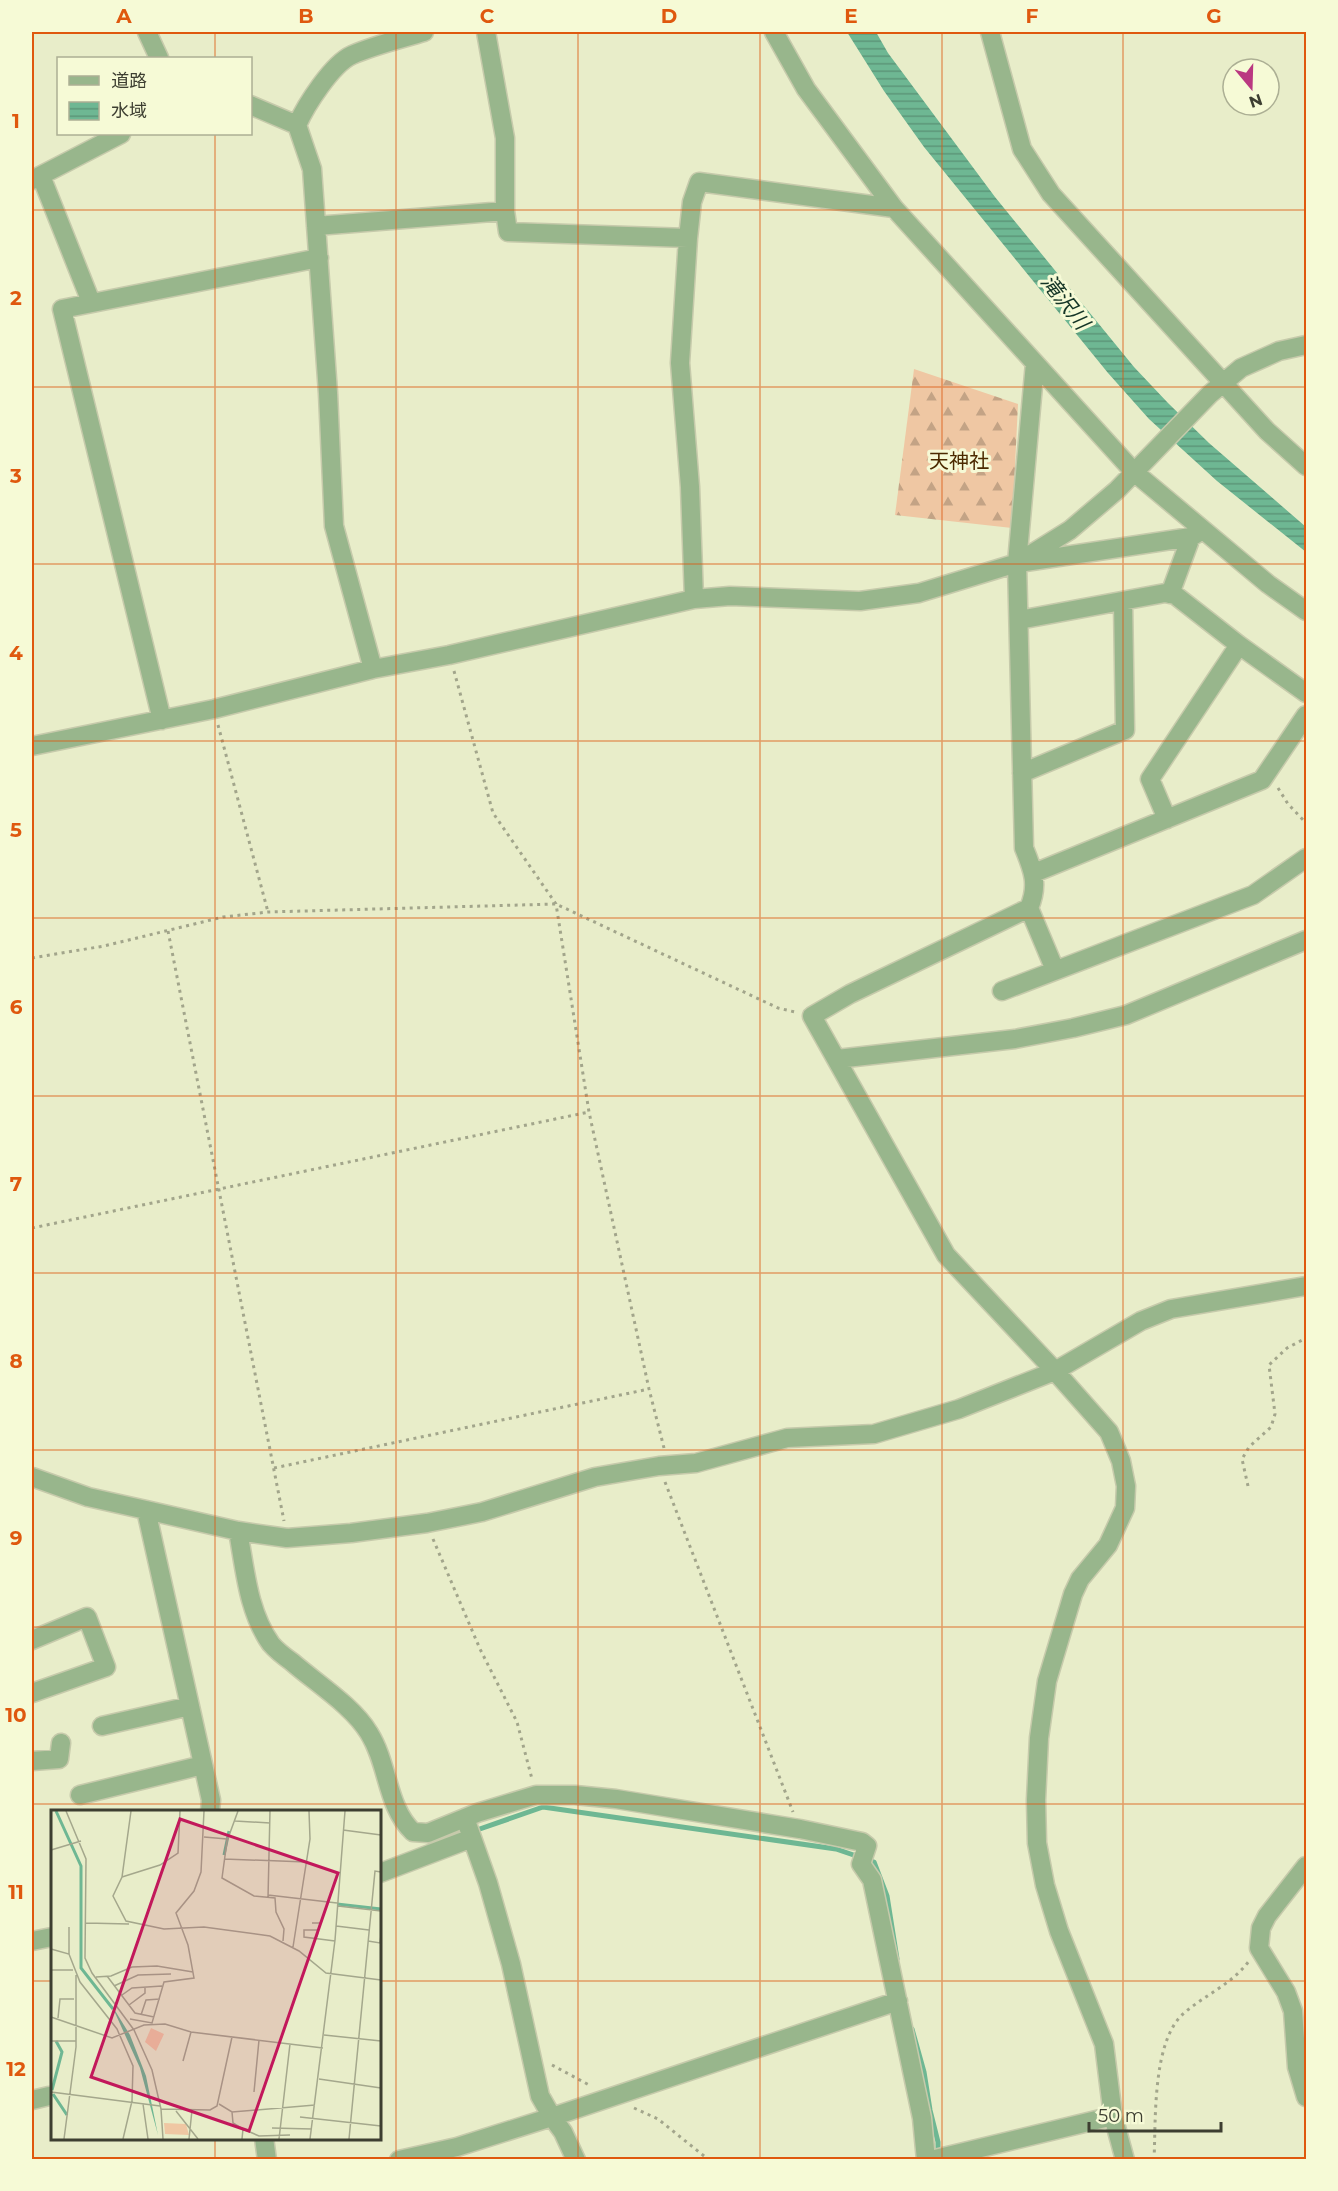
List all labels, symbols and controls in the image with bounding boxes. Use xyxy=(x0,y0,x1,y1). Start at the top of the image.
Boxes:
text: A xyxy=(115,4,132,28)
text: B xyxy=(298,4,314,28)
text: C xyxy=(480,4,495,28)
text: D xyxy=(661,4,677,28)
text: E xyxy=(844,4,858,28)
text: F xyxy=(1026,4,1039,28)
text: G xyxy=(1206,4,1222,28)
legend xyxy=(57,57,252,135)
north arrow xyxy=(1221,57,1281,117)
text: 道路 xyxy=(111,70,147,92)
text: N xyxy=(1247,90,1265,112)
text: 水域 xyxy=(111,100,147,122)
text: 1 xyxy=(12,109,20,133)
water label: 滝沢川 xyxy=(1036,269,1096,336)
text: 2 xyxy=(10,286,22,310)
park label: 天神社 xyxy=(929,449,989,473)
text: 3 xyxy=(9,464,22,488)
text: 4 xyxy=(9,641,23,665)
text: 5 xyxy=(10,818,22,842)
text: 6 xyxy=(10,995,23,1019)
text: 7 xyxy=(10,1172,22,1196)
text: 8 xyxy=(9,1349,23,1373)
text: 9 xyxy=(10,1526,22,1550)
text: 10 xyxy=(5,1703,27,1727)
inset map xyxy=(51,1810,381,2140)
text: 11 xyxy=(8,1880,24,1904)
text: 12 xyxy=(6,2057,26,2081)
scale bar xyxy=(1089,2095,1221,2133)
text: 50 m xyxy=(1098,2105,1144,2127)

